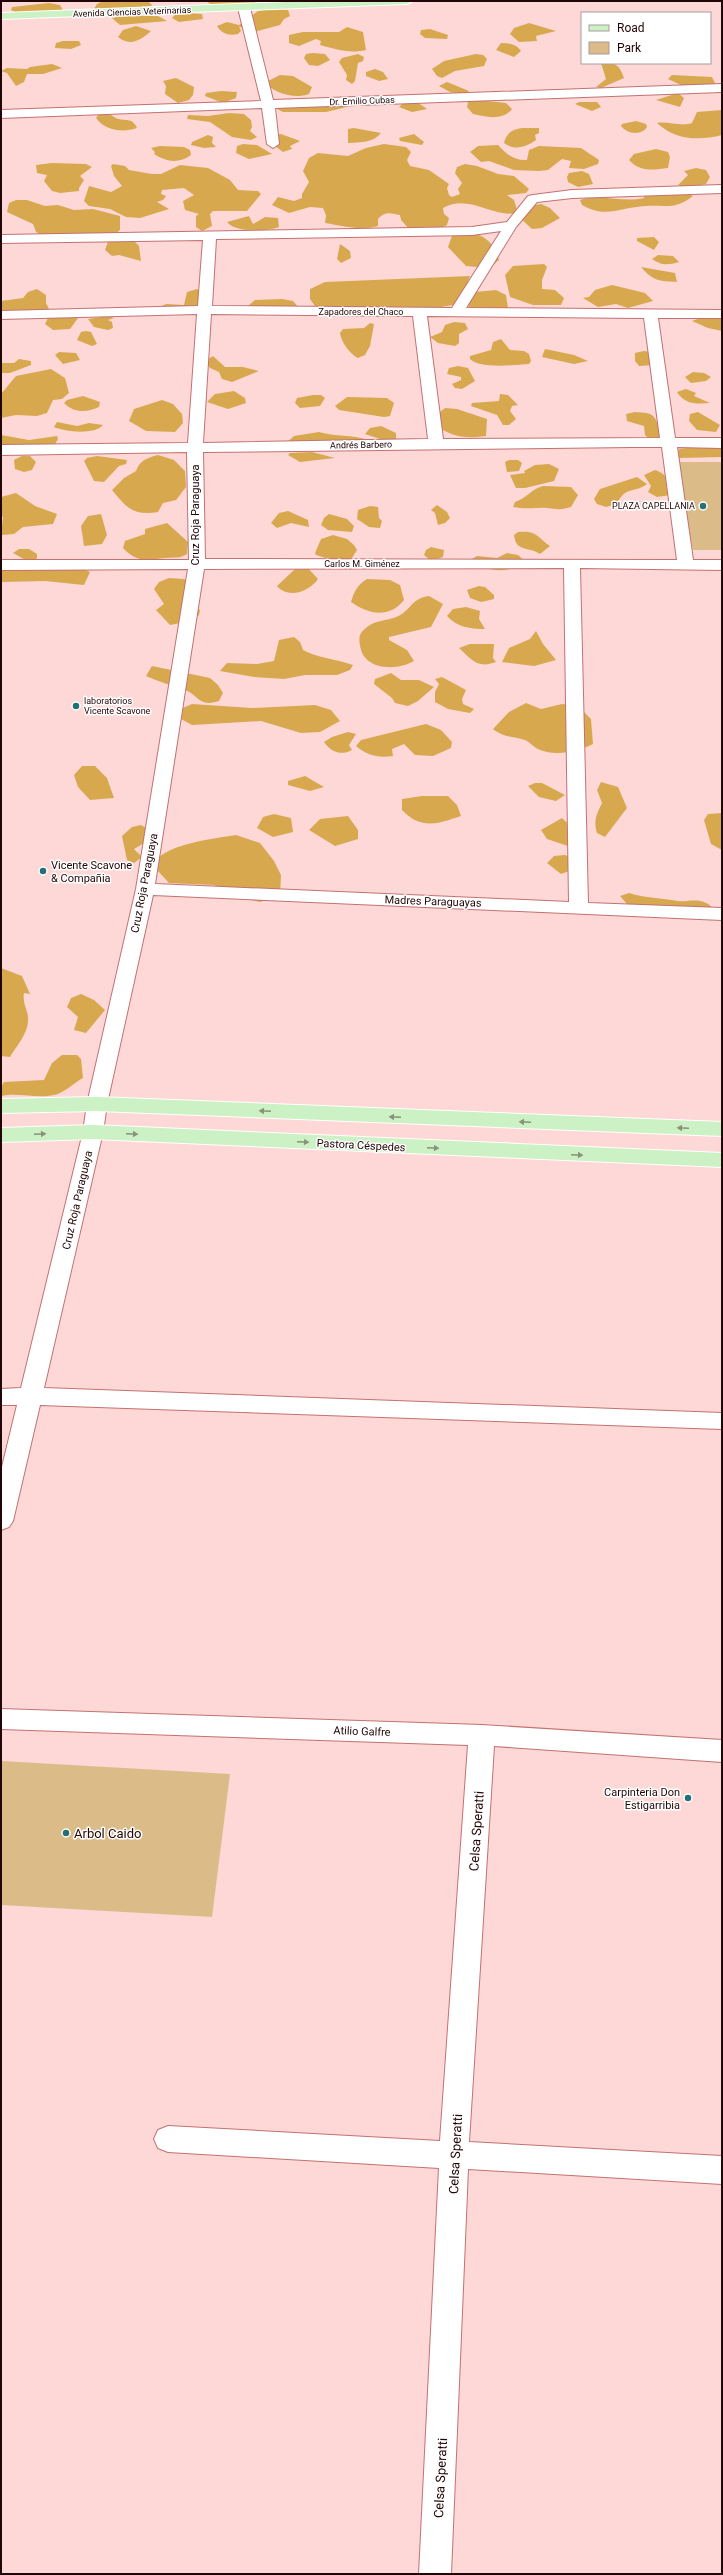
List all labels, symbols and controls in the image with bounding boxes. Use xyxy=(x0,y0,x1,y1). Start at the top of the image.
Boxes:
street label: Avenida Ciencias Veterinarias xyxy=(73,5,192,19)
legend xyxy=(581,12,711,64)
text: Road xyxy=(617,21,645,35)
text: Park xyxy=(617,41,642,55)
street label: Dr. Emilio Cubas xyxy=(329,95,395,107)
street label: Zapadores del Chaco xyxy=(319,307,403,317)
street label: Andrés Barbero xyxy=(330,439,392,451)
street label: Cruz Roja Paraguaya xyxy=(189,464,202,566)
place label: PLAZA CAPELLANIA xyxy=(612,501,695,511)
marker: PLAZA CAPELLANIA xyxy=(698,501,708,511)
street label: Carlos M. Giménez xyxy=(324,559,400,569)
place label: laboratorios Vicente Scavone xyxy=(84,696,151,716)
marker: laboratorios Vicente Scavone xyxy=(71,701,81,711)
street label: Cruz Roja Paraguaya xyxy=(128,832,161,934)
place label: Vicente Scavone & Compañia xyxy=(51,859,132,885)
marker: Vicente Scavone & Compañia xyxy=(38,866,48,876)
street label: Madres Paraguayas xyxy=(384,893,482,910)
one-way arrow xyxy=(259,1108,271,1115)
one-way arrow xyxy=(388,1114,401,1120)
one-way arrow xyxy=(519,1119,531,1126)
one-way arrow xyxy=(676,1125,689,1131)
one-way arrow xyxy=(34,1131,47,1137)
one-way arrow xyxy=(126,1131,139,1137)
street label: Pastora Céspedes xyxy=(316,1137,406,1154)
one-way arrow xyxy=(297,1139,310,1145)
one-way arrow xyxy=(427,1145,440,1151)
street label: Cruz Roja Paraguaya xyxy=(60,1149,95,1251)
one-way arrow xyxy=(571,1151,583,1158)
street label: Atilio Galfre xyxy=(333,1724,391,1739)
place label: Carpinteria Don Estigarribia xyxy=(604,1786,680,1812)
street label: Celsa Speratti xyxy=(466,1790,487,1872)
marker: Carpinteria Don Estigarribia xyxy=(683,1793,693,1803)
place label: Arbol Caido xyxy=(74,1826,141,1841)
marker: Arbol Caido xyxy=(61,1828,71,1838)
street label: Celsa Speratti xyxy=(446,2114,465,2195)
street label: Celsa Speratti xyxy=(431,2438,450,2519)

